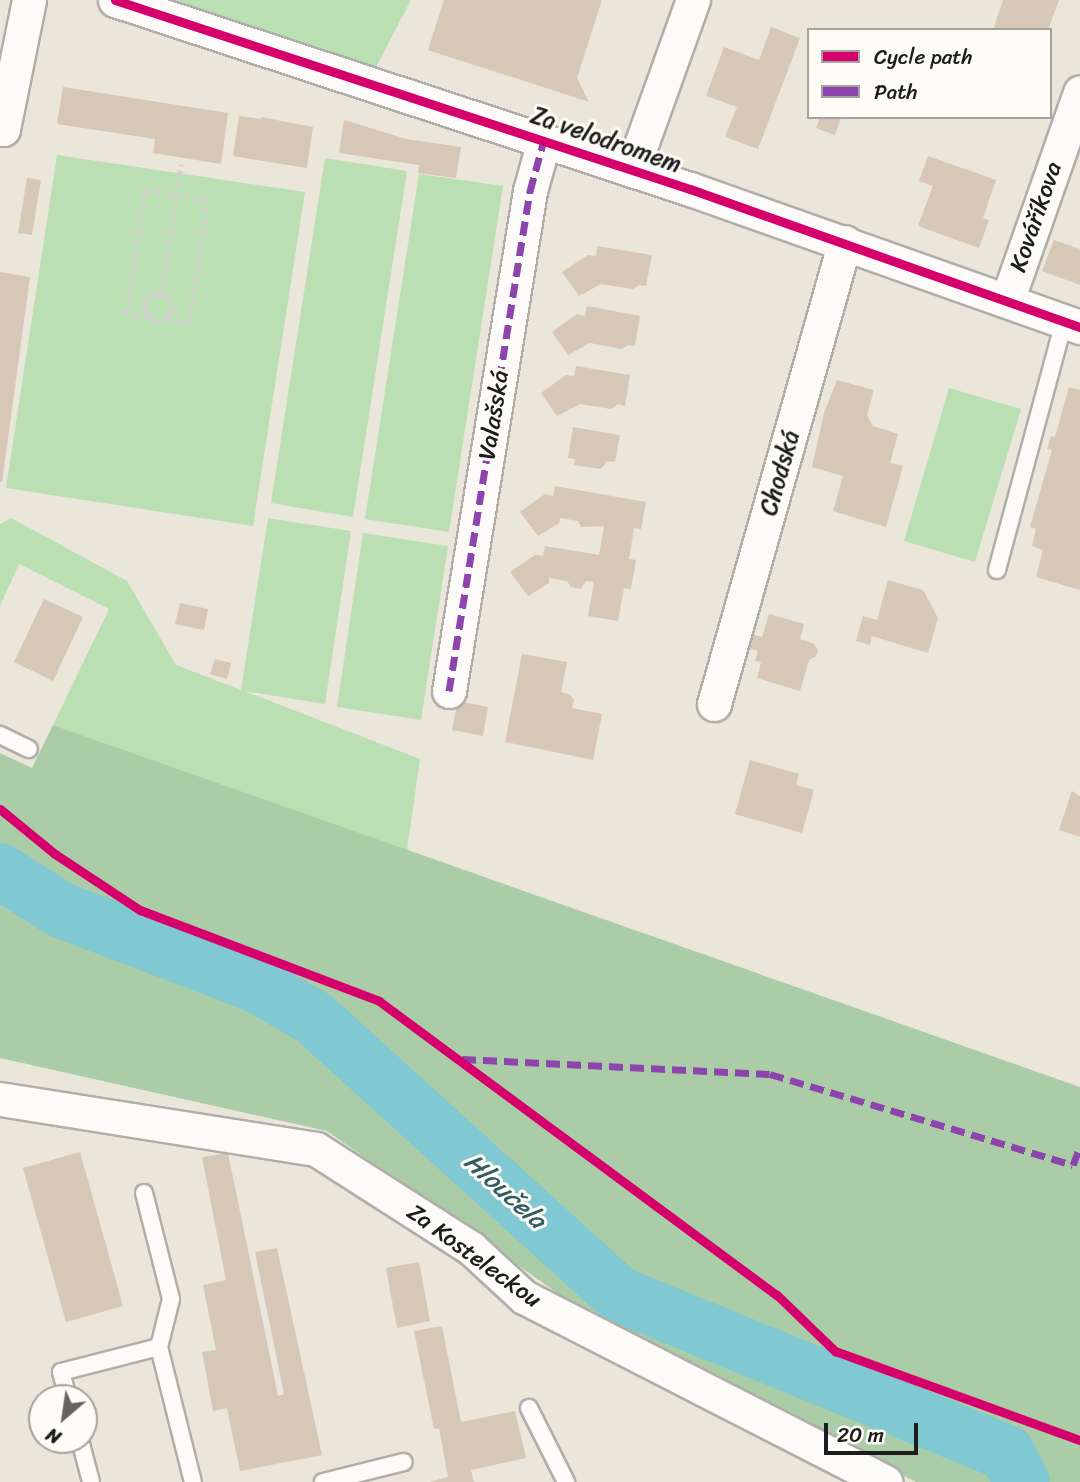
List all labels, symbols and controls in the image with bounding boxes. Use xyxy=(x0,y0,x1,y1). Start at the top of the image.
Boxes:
legend xyxy=(807,28,1052,119)
text: Cycle path xyxy=(874,38,973,76)
text: Path xyxy=(874,73,917,111)
street label: Za velodromem xyxy=(527,101,685,179)
street label: Kováříkova xyxy=(1004,158,1068,276)
street label: Valašská xyxy=(473,368,515,462)
street label: Chodská xyxy=(754,427,806,519)
water label: Hloučela xyxy=(458,1146,552,1236)
street label: Za Kosteleckou xyxy=(401,1197,547,1315)
north arrow xyxy=(28,1384,98,1454)
scale bar xyxy=(828,1408,922,1452)
text: 20 m xyxy=(837,1416,884,1454)
text: N xyxy=(40,1418,67,1454)

